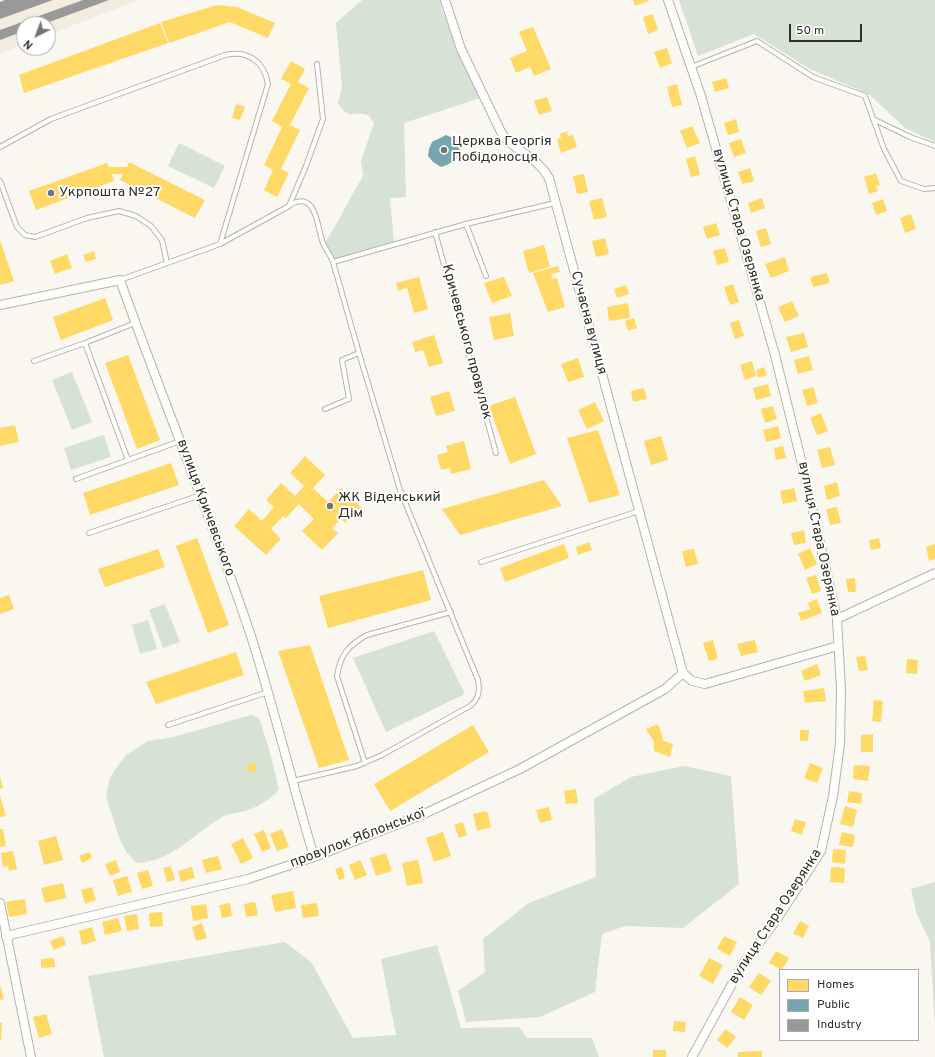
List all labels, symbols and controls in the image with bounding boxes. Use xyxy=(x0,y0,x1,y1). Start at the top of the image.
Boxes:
north arrow xyxy=(16,16,56,56)
scale bar xyxy=(791,16,864,42)
text: 50 m xyxy=(796,23,824,39)
text: N xyxy=(21,36,36,52)
place label: Церква Георгія Побідоносця xyxy=(452,134,552,166)
marker: Церква Георгія Побідоносця xyxy=(439,145,449,155)
street label: вулиця Стара Озерянка xyxy=(708,147,768,303)
place label: Укрпошта №27 xyxy=(59,185,160,201)
marker: Укрпошта №27 xyxy=(46,188,56,198)
street label: Кричевського провулок xyxy=(437,263,495,421)
street label: Сучасна вулиця xyxy=(566,269,610,377)
street label: вулиця Кричевського xyxy=(172,437,238,579)
street label: вулиця Стара Озерянка xyxy=(793,460,843,618)
place label: ЖК Віденський Дім xyxy=(338,490,441,522)
marker: ЖК Віденський Дім xyxy=(325,501,335,511)
street label: провулок Яблонської xyxy=(288,805,428,873)
street label: вулиця Стара Озерянка xyxy=(726,846,826,988)
legend xyxy=(779,969,919,1041)
text: Homes xyxy=(817,977,854,993)
text: Public xyxy=(817,997,850,1013)
text: Industry xyxy=(817,1017,862,1033)

